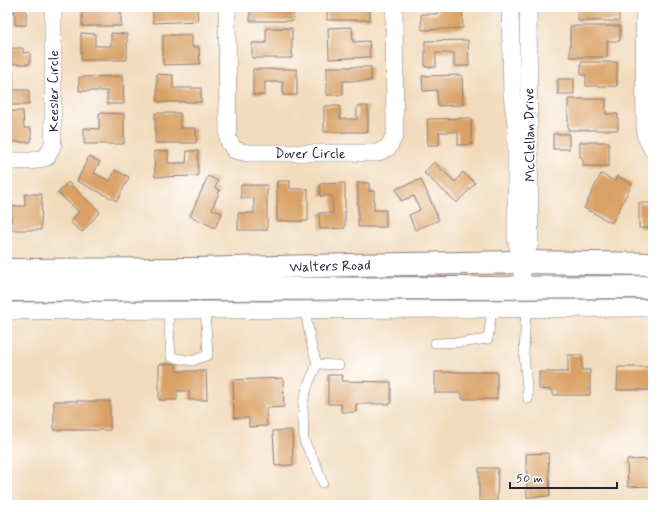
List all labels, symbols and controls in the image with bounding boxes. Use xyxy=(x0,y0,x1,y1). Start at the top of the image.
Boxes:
street label: Keesler Circle xyxy=(45,50,63,132)
street label: McClellan Drive xyxy=(520,88,540,182)
street label: Dover Circle xyxy=(275,145,346,163)
street label: Walters Road xyxy=(289,257,371,277)
scale bar xyxy=(510,464,617,490)
text: 50 m xyxy=(516,471,543,487)

